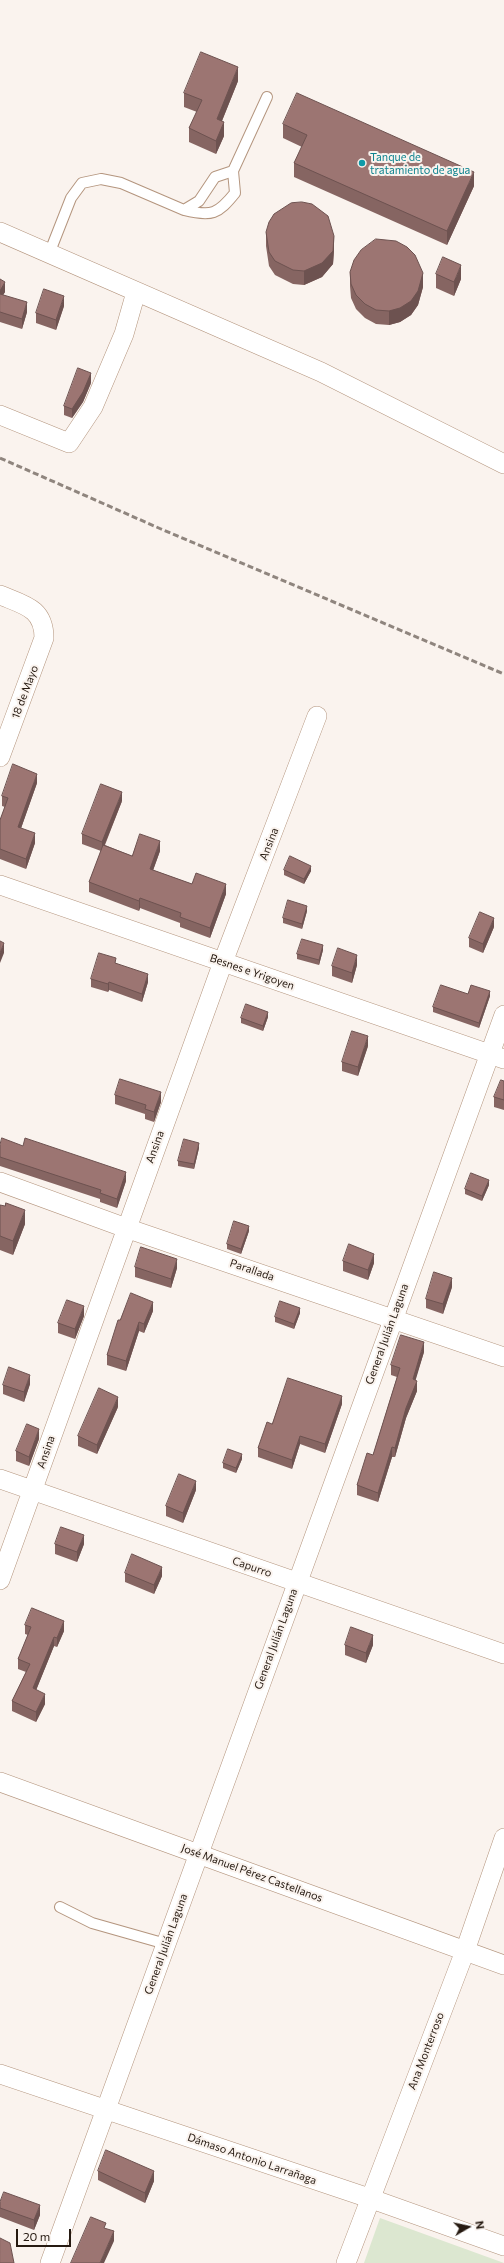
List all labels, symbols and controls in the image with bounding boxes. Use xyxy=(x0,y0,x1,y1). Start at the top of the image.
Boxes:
place label: Tanque de tratamiento de agua xyxy=(370,150,470,176)
marker: Tanque de tratamiento de agua xyxy=(357,158,367,168)
street label: 18 de Mayo xyxy=(9,664,41,720)
street label: Ansina xyxy=(257,826,281,862)
street label: Besnes e Yrigoyen xyxy=(208,951,296,993)
street label: Ansina xyxy=(143,1129,167,1165)
street label: Parallada xyxy=(228,1256,276,1284)
street label: General Julián Laguna xyxy=(363,1282,411,1386)
street label: Ansina xyxy=(34,1434,58,1470)
street label: Capurro xyxy=(230,1554,274,1580)
street label: General Julián Laguna xyxy=(252,1587,300,1691)
street label: José Manuel Pérez Castellanos xyxy=(179,1841,325,1905)
street label: General Julián Laguna xyxy=(142,1892,190,1996)
street label: Ana Monterroso xyxy=(405,2010,447,2092)
street label: Dámaso Antonio Larrañaga xyxy=(186,2131,318,2187)
north arrow xyxy=(448,2207,488,2247)
text: N xyxy=(473,2220,487,2230)
scale bar xyxy=(18,2221,73,2247)
text: 20 m xyxy=(23,2229,50,2243)

